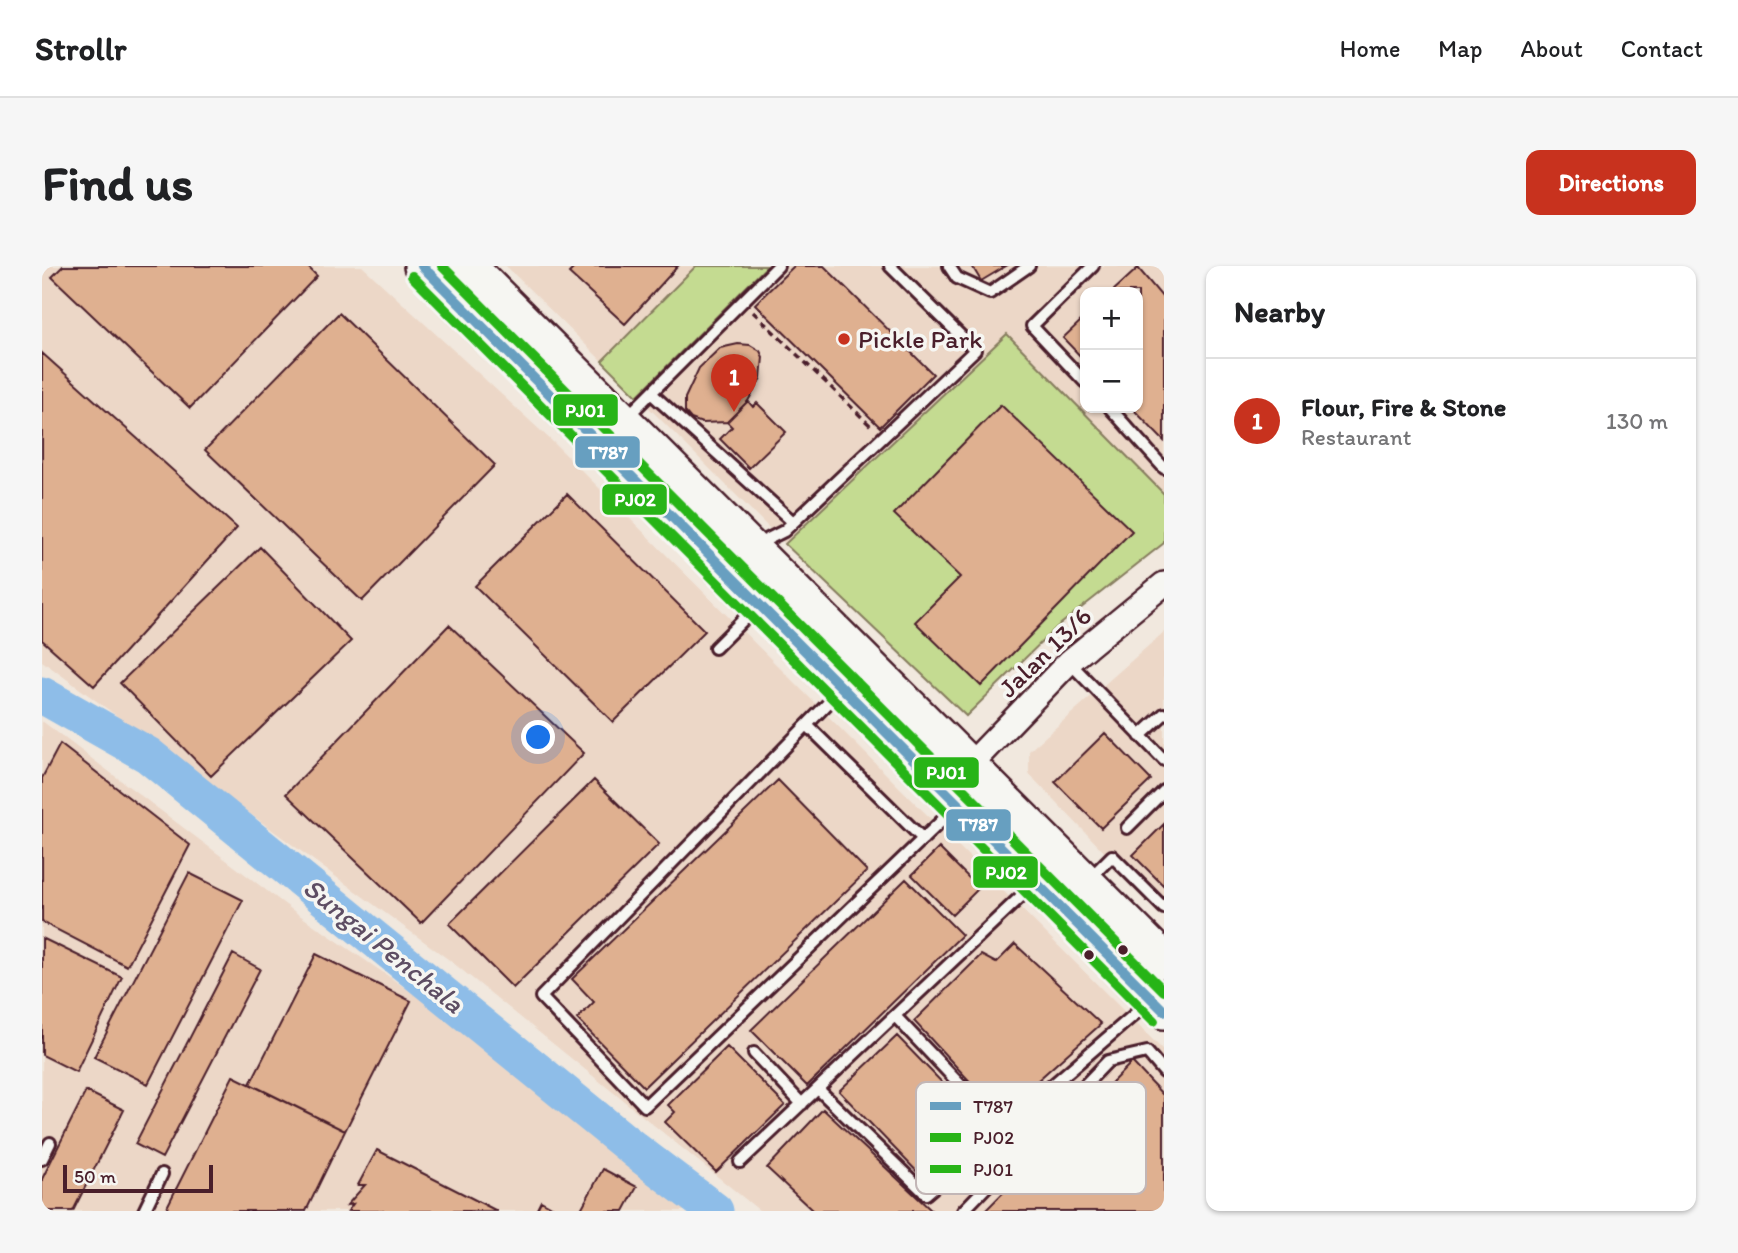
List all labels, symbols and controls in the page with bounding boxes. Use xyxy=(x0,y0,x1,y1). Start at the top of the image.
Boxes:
text: Strollr xyxy=(35,29,126,68)
text: Home xyxy=(1340,34,1400,63)
text: Map xyxy=(1438,34,1482,63)
text: About xyxy=(1520,34,1583,63)
text: Contact xyxy=(1621,34,1703,63)
button: Directions xyxy=(1526,150,1696,215)
text: Find us xyxy=(42,153,193,212)
map controls xyxy=(1080,287,1143,413)
button: + xyxy=(1080,287,1143,350)
text: Nearby xyxy=(1234,293,1325,330)
place label: Pickle Park xyxy=(858,323,982,355)
marker: Pickle Park xyxy=(836,331,852,347)
button: − xyxy=(1080,350,1143,413)
pin: 1 xyxy=(711,354,757,412)
text: Flour, Fire & Stone xyxy=(1301,391,1506,423)
line badge: PJ01 xyxy=(552,393,619,427)
text: PJ01 xyxy=(565,399,605,422)
text: 1 xyxy=(1252,407,1262,435)
text: 130 m xyxy=(1606,407,1668,435)
text: Restaurant xyxy=(1301,423,1411,451)
line badge: T787 xyxy=(574,435,641,469)
text: T787 xyxy=(587,441,629,464)
line badge: PJ02 xyxy=(601,483,668,516)
text: PJ02 xyxy=(614,488,656,511)
street label: Jalan 13/6 xyxy=(992,600,1098,704)
your location xyxy=(521,720,555,754)
line badge: PJ01 xyxy=(913,756,980,789)
text: PJ01 xyxy=(926,761,966,784)
line badge: T787 xyxy=(945,808,1012,842)
text: T787 xyxy=(957,813,999,836)
line badge: PJ02 xyxy=(972,855,1039,889)
text: PJ02 xyxy=(985,861,1027,884)
water label: Sungai Penchala xyxy=(297,870,471,1020)
unlabelled marker xyxy=(1116,943,1130,957)
unlabelled marker xyxy=(1082,948,1096,962)
legend xyxy=(916,1082,1146,1194)
text: T787 xyxy=(973,1095,1013,1118)
text: PJ02 xyxy=(973,1126,1014,1149)
text: PJ01 xyxy=(973,1158,1013,1181)
scale bar xyxy=(63,1162,214,1194)
text: 50 m xyxy=(74,1165,116,1188)

